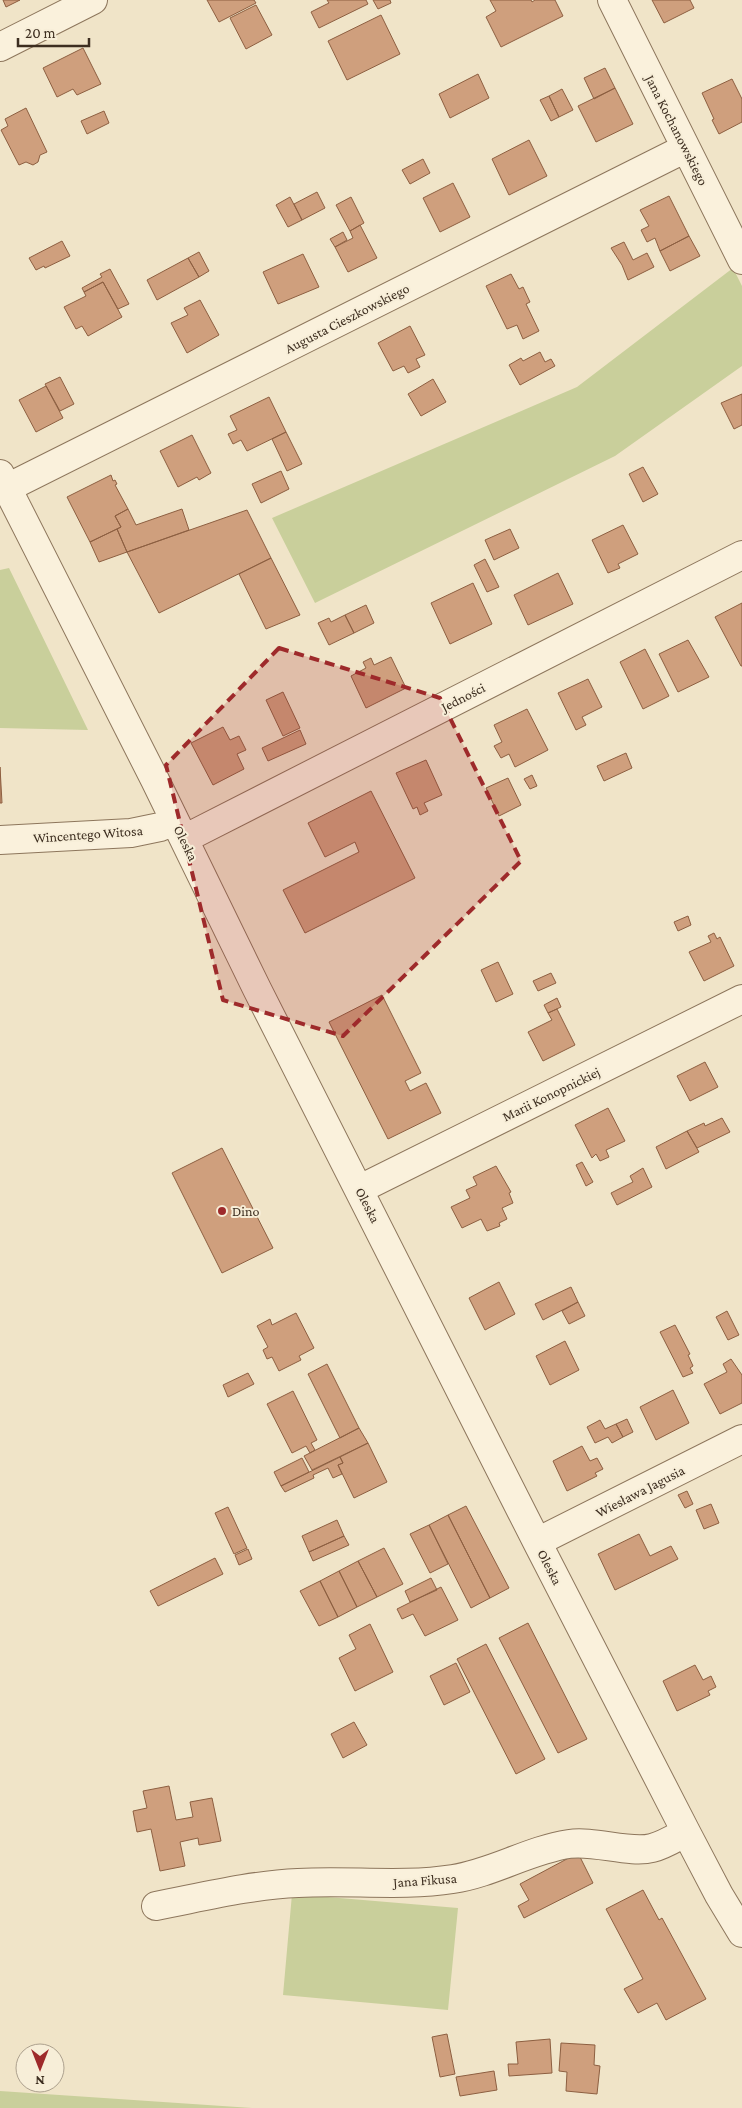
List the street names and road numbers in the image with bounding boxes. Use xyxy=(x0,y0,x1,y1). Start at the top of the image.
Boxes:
street label: Jana Kochanowskiego xyxy=(641,70,712,188)
street label: Augusta Cieszkowskiego xyxy=(282,280,412,356)
street label: Jedności xyxy=(437,679,488,716)
street label: Wincentego Witosa xyxy=(33,822,144,846)
street label: Oleska xyxy=(171,823,202,864)
street label: Marii Konopnickiej xyxy=(500,1063,603,1125)
street label: Oleska xyxy=(352,1185,384,1226)
street label: Wiesława Jagusia xyxy=(593,1461,688,1520)
street label: Oleska xyxy=(534,1547,566,1588)
street label: Jana Fikusa xyxy=(391,1870,458,1890)

